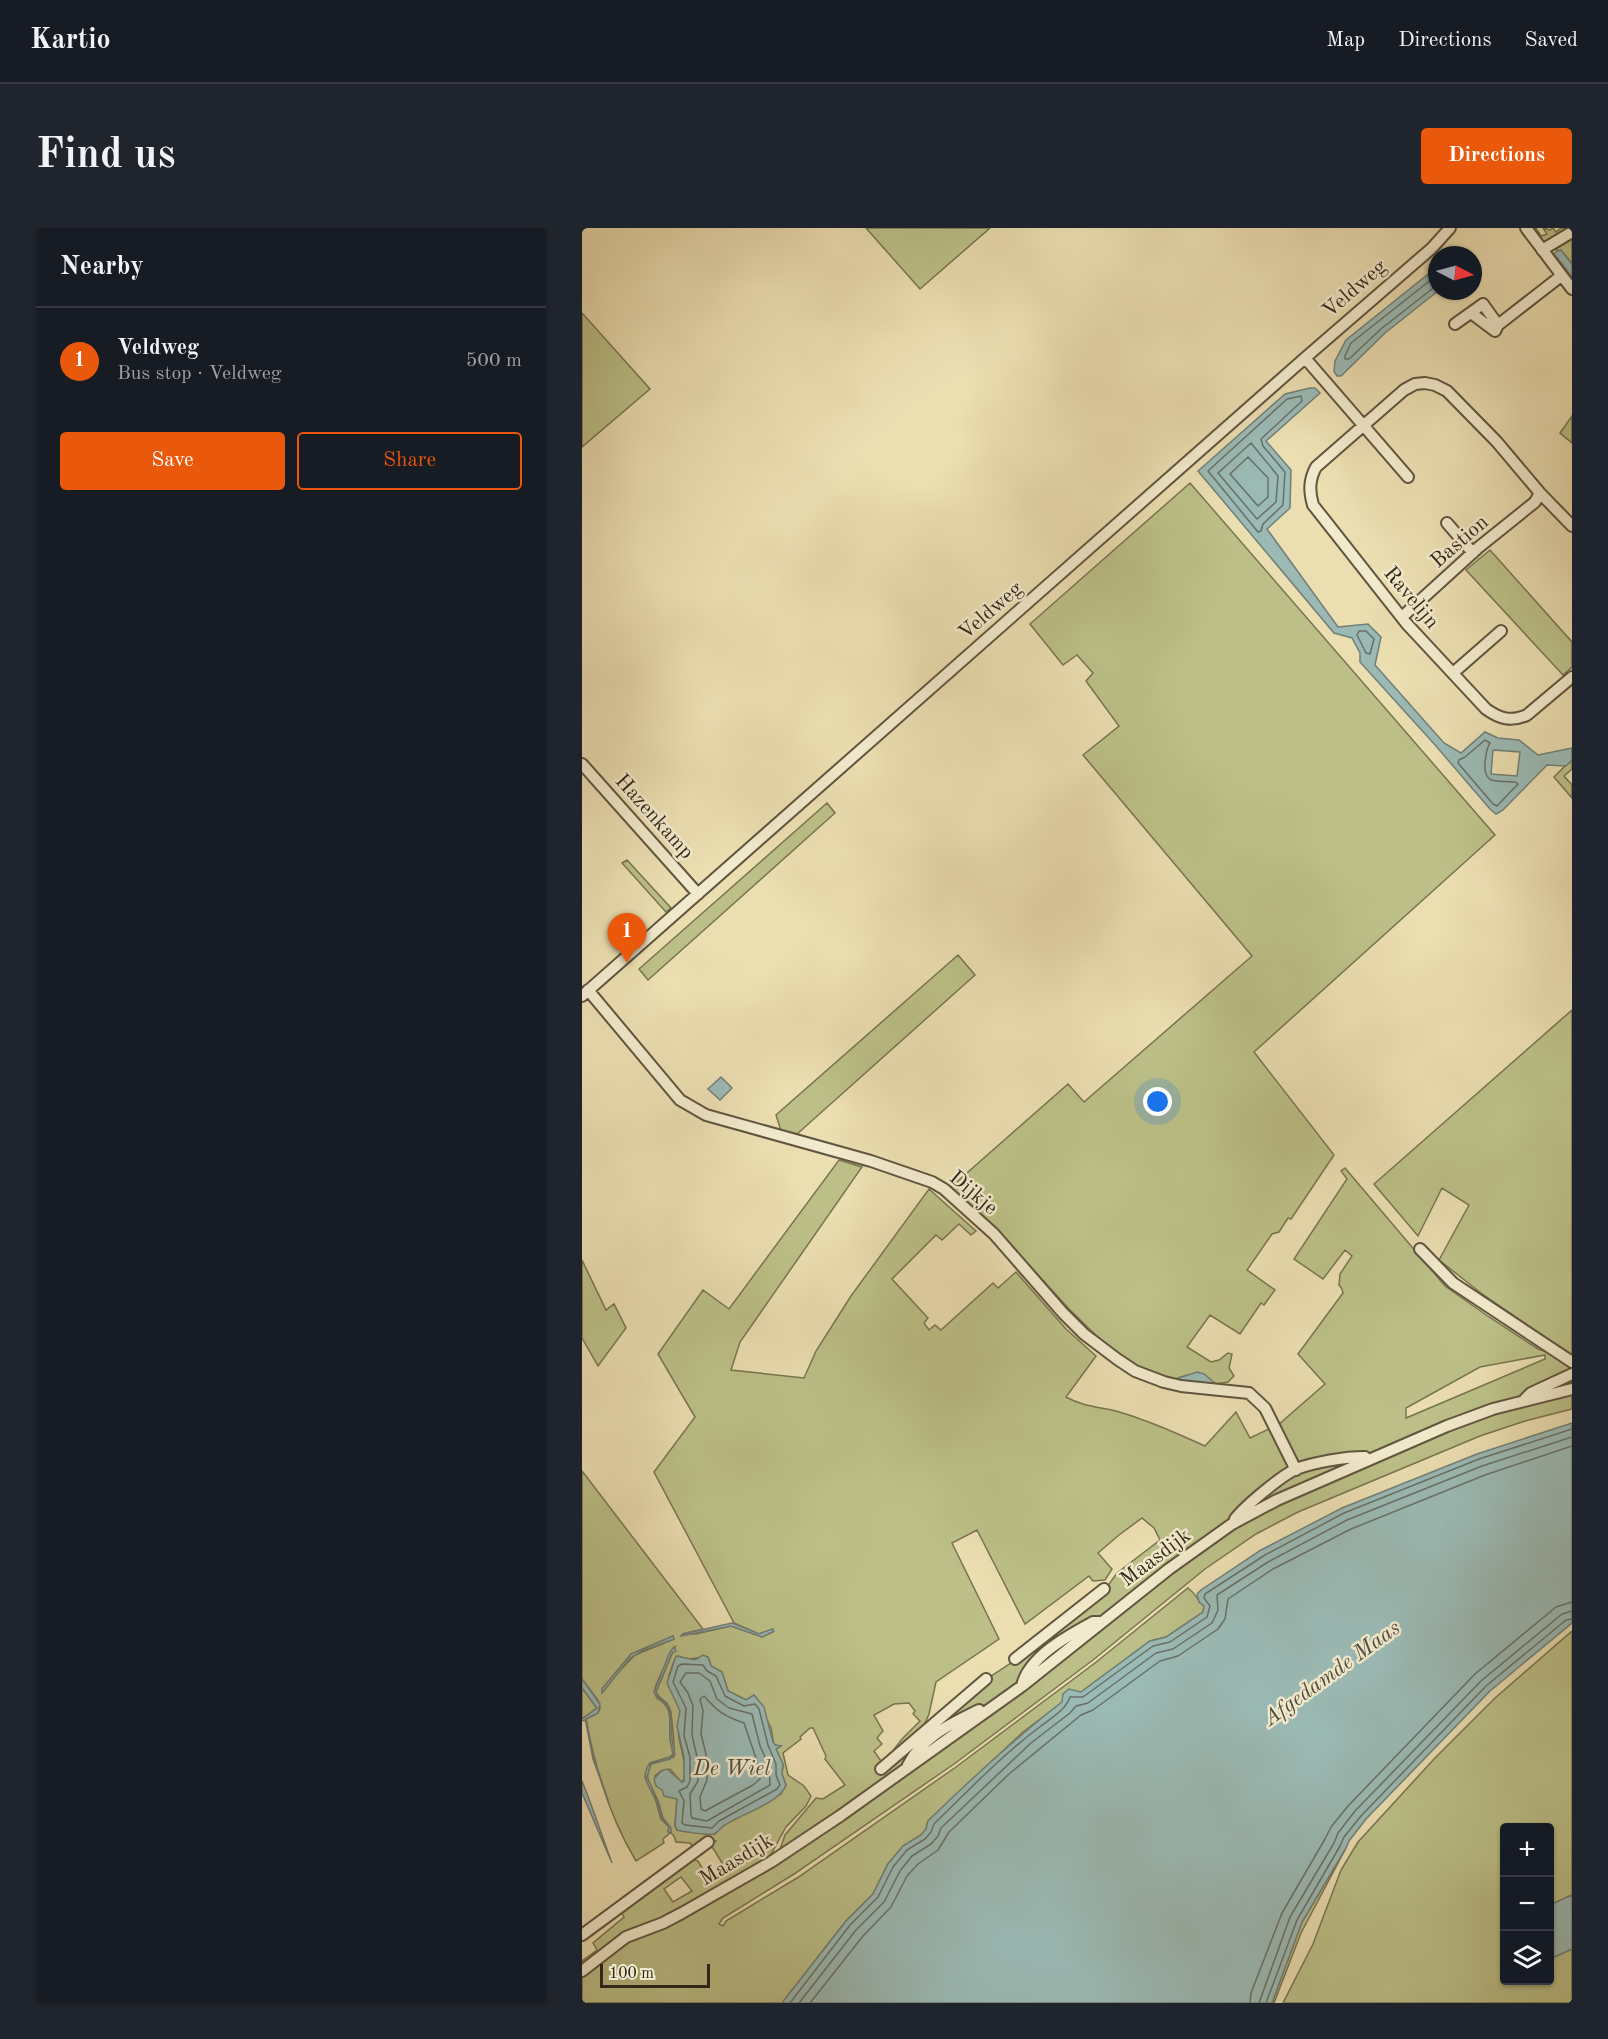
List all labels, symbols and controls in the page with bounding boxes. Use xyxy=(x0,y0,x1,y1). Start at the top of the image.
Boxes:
text: Kartio xyxy=(30,27,111,55)
text: Map xyxy=(1326,30,1365,51)
text: Directions xyxy=(1398,30,1492,51)
text: Saved xyxy=(1525,30,1578,51)
button: Directions xyxy=(1421,128,1572,184)
text: Find us xyxy=(36,135,175,177)
north arrow xyxy=(1428,246,1482,300)
text: Nearby xyxy=(60,254,144,280)
street label: Veldweg xyxy=(1319,256,1391,322)
text: Veldweg xyxy=(117,337,199,359)
text: 1 xyxy=(74,351,85,371)
text: 500 m xyxy=(466,351,522,371)
text: Bus stop · Veldweg xyxy=(117,364,282,384)
button: Save xyxy=(60,432,285,490)
button: Share xyxy=(297,432,522,490)
street label: Bastion xyxy=(1427,512,1493,573)
street label: Ravelijn xyxy=(1379,563,1443,633)
street label: Veldweg xyxy=(955,578,1027,644)
street label: Hazenkamp xyxy=(611,771,697,863)
pin: 1 xyxy=(608,914,646,963)
your location xyxy=(1143,1087,1172,1116)
street label: Dijkje xyxy=(945,1167,1001,1219)
street label: Maasdijk xyxy=(1117,1525,1195,1591)
water label: Afgedamde Maas xyxy=(1259,1617,1405,1731)
water label: De Wiel xyxy=(692,1758,771,1780)
map controls xyxy=(1500,1823,1554,1985)
button: + xyxy=(1500,1823,1554,1877)
street label: Maasdijk xyxy=(696,1830,777,1890)
button: − xyxy=(1500,1877,1554,1931)
button: layers xyxy=(1500,1931,1554,1985)
scale bar xyxy=(600,1961,710,1988)
text: 100 m xyxy=(609,1966,654,1982)

